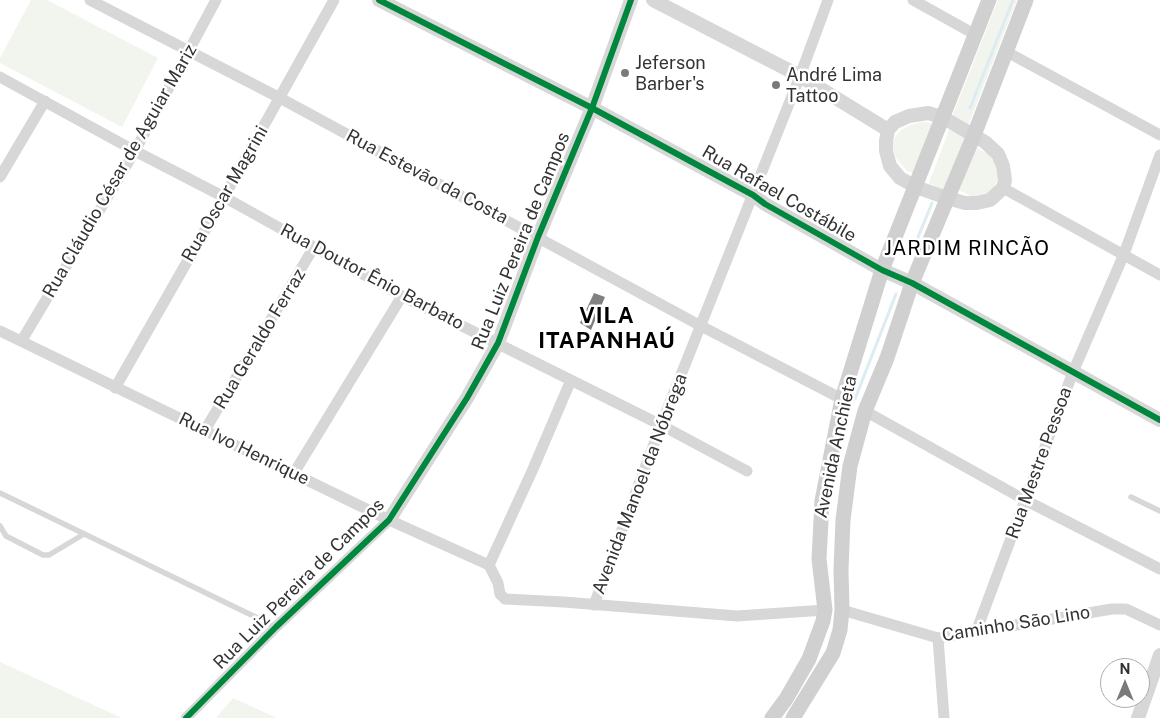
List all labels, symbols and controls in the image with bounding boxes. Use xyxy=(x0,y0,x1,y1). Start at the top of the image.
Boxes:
street label: Rua Cláudio César de Aguiar Mariz xyxy=(38,40,202,302)
place label: Jeferson Barber's xyxy=(635,52,706,94)
place label: André Lima Tattoo xyxy=(786,64,882,106)
marker: Jeferson Barber's xyxy=(619,67,631,79)
marker: André Lima Tattoo xyxy=(770,79,782,91)
street label: Rua Oscar Magrini xyxy=(177,122,273,266)
street label: Rua Estevão da Costa xyxy=(342,125,512,229)
street label: Rua Luiz Pereira de Campos xyxy=(467,129,575,353)
street label: Rua Rafael Costábile xyxy=(698,141,860,247)
street label: Rua Doutor Ênio Barbato xyxy=(277,219,467,335)
district label: JARDIM RINCÃO xyxy=(882,237,1052,261)
street label: Rua Geraldo Ferraz xyxy=(210,265,310,413)
district label: VILA ITAPANHAÚ xyxy=(537,303,677,354)
street label: Avenida Manoel da Nóbrega xyxy=(588,371,692,597)
street label: Avenida Anchieta xyxy=(810,374,862,520)
street label: Rua Mestre Pessoa xyxy=(1002,384,1076,542)
street label: Rua Ivo Henrique xyxy=(175,408,313,490)
street label: Rua Luiz Pereira de Campos xyxy=(209,494,389,674)
street label: Caminho São Lino xyxy=(940,602,1092,646)
north arrow xyxy=(1100,658,1150,708)
text: N xyxy=(1120,661,1130,677)

